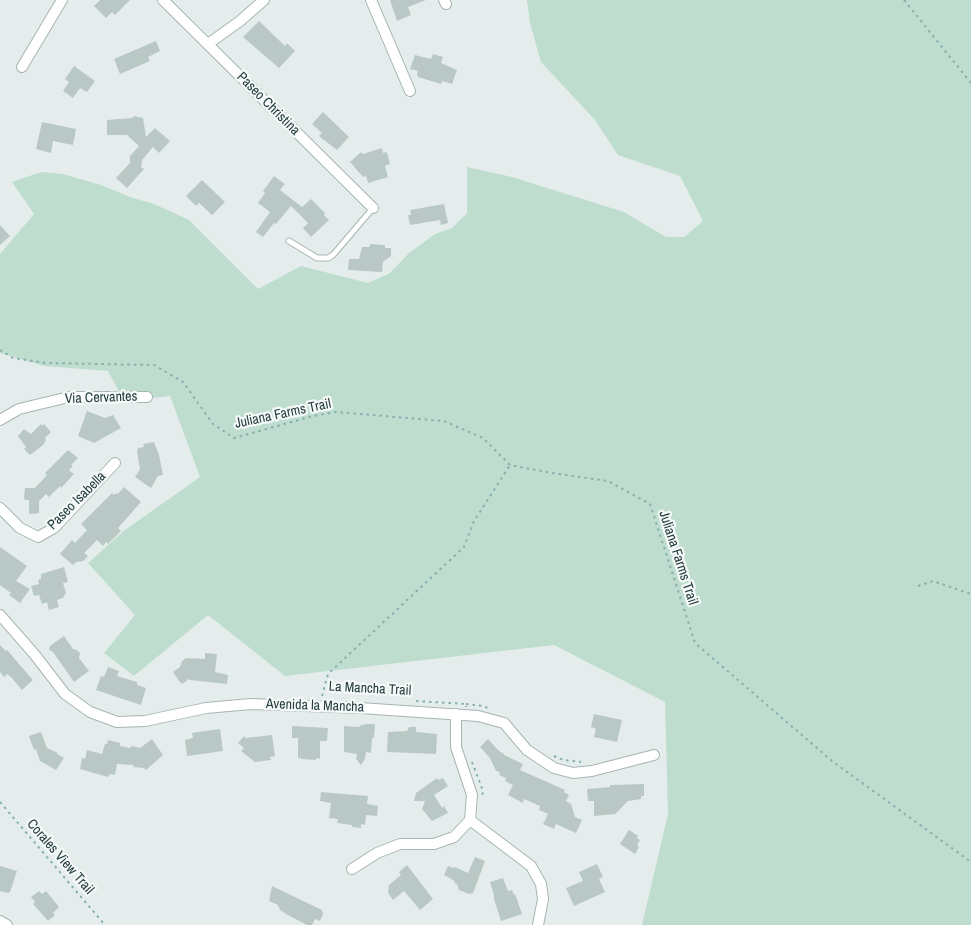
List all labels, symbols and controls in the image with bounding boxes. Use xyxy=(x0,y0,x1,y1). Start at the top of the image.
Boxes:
street label: Paseo Christina xyxy=(233,69,303,139)
street label: Via Cervantes xyxy=(64,388,138,408)
street label: Juliana Farms Trail xyxy=(233,396,333,432)
street label: Paseo Isabella xyxy=(44,468,110,534)
street label: Juliana Farms Trail xyxy=(655,509,701,607)
street label: La Mancha Trail xyxy=(328,678,412,700)
street label: Avenida la Mancha xyxy=(266,696,364,716)
street label: Corales View Trail xyxy=(23,816,97,898)

